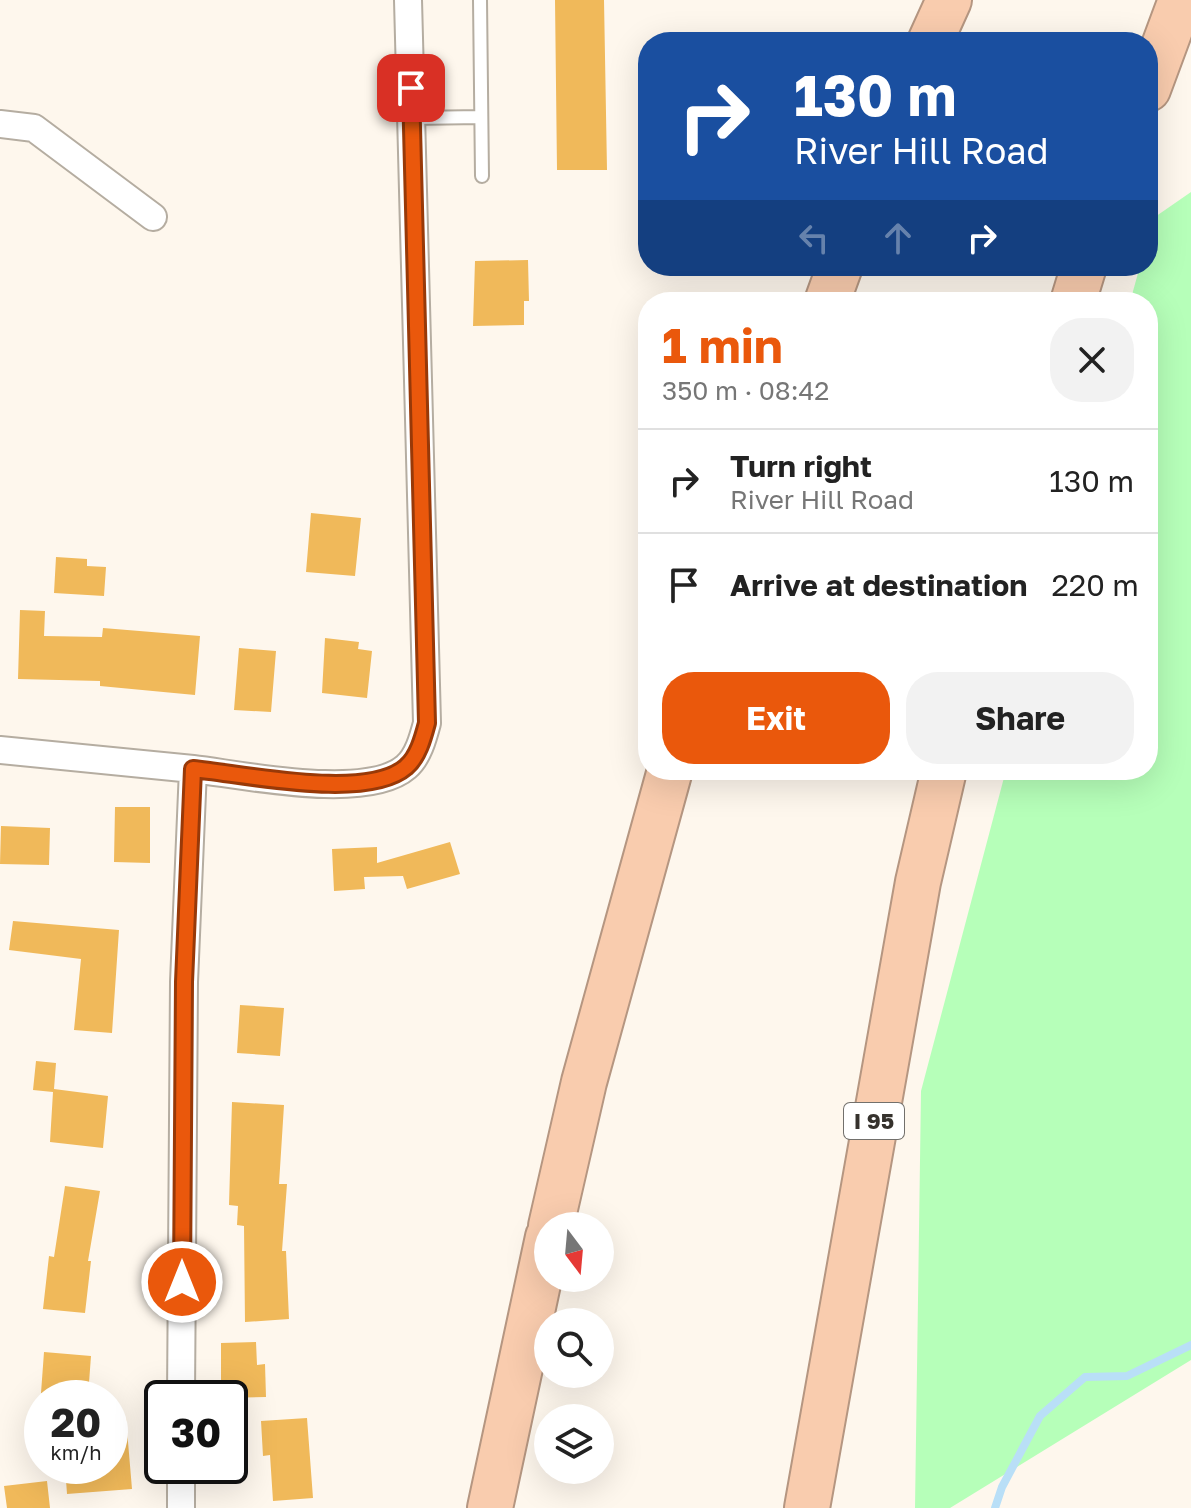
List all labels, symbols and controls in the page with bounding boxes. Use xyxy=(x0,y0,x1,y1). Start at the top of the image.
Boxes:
pin xyxy=(377,54,445,122)
text: 130 m xyxy=(794,61,956,128)
icon: right xyxy=(662,64,766,168)
icon: arrive xyxy=(389,66,433,110)
text: River Hill Road xyxy=(794,129,1049,172)
icon: left xyxy=(792,216,836,260)
icon: ahead xyxy=(876,216,920,260)
icon: right xyxy=(960,216,1004,260)
text: 1 min xyxy=(662,316,783,374)
button: close xyxy=(1050,318,1134,402)
text: 350 m · 08:42 xyxy=(662,375,829,406)
text: Turn right xyxy=(730,448,872,484)
icon: right xyxy=(662,459,706,503)
text: 130 m xyxy=(1049,463,1134,499)
text: River Hill Road xyxy=(730,484,914,515)
icon: arrive xyxy=(662,563,706,607)
text: Arrive at destination xyxy=(730,567,1027,603)
text: 220 m xyxy=(1051,567,1139,603)
button: Exit xyxy=(662,672,890,764)
button: Share xyxy=(906,672,1134,764)
road number: I 95 xyxy=(844,1103,904,1139)
north arrow xyxy=(534,1212,614,1292)
map controls xyxy=(534,1212,614,1484)
position arrow xyxy=(140,1240,224,1324)
button: search xyxy=(534,1308,614,1388)
speed limit sign: 30 xyxy=(144,1380,248,1484)
text: 20 xyxy=(51,1398,101,1446)
button: layers xyxy=(534,1404,614,1484)
text: km/h xyxy=(51,1440,101,1464)

